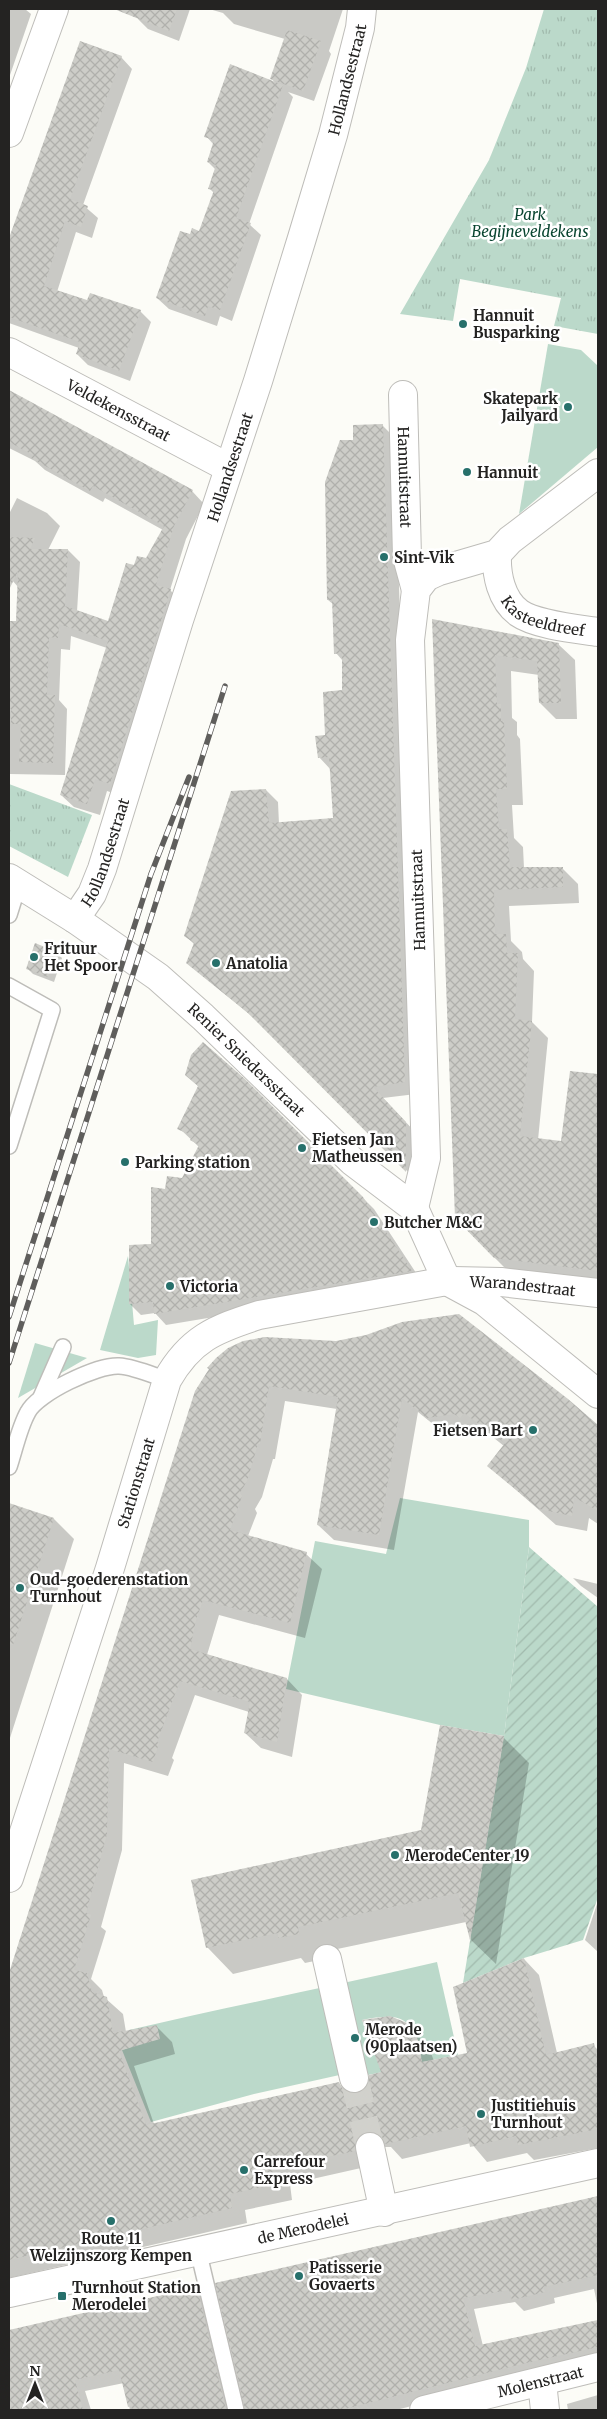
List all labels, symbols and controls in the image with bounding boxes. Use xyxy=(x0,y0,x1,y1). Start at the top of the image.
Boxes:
street label: Hollandsestraat xyxy=(324,23,370,137)
park label: Park Begijneveldekens xyxy=(471,205,589,241)
place label: Hannuit Busparking xyxy=(473,306,560,342)
marker: Hannuit Busparking xyxy=(457,318,469,330)
street label: Veldekensstraat xyxy=(63,374,174,445)
place label: Skatepark Jailyard xyxy=(483,389,558,425)
marker: Skatepark Jailyard xyxy=(562,401,574,413)
street label: Hollandsestraat xyxy=(203,410,257,524)
street label: Hannuitstraat xyxy=(394,426,416,528)
place label: Hannuit xyxy=(477,463,538,482)
marker: Hannuit xyxy=(461,466,473,478)
place label: Sint-Vik xyxy=(394,548,454,567)
marker: Sint-Vik xyxy=(378,551,390,563)
street label: Kasteeldreef xyxy=(497,592,587,640)
street label: Hollandsestraat xyxy=(77,795,133,910)
street label: Hannuitstraat xyxy=(407,849,429,951)
place label: Frituur Het Spoor xyxy=(44,939,118,975)
marker: Frituur Het Spoor xyxy=(28,951,40,963)
place label: Anatolia xyxy=(225,954,289,973)
marker: Anatolia xyxy=(210,957,222,969)
street label: Renier Sniedersstraat xyxy=(184,999,309,1120)
place label: Fietsen Jan Matheussen xyxy=(312,1130,403,1166)
marker: Fietsen Jan Matheussen xyxy=(296,1142,308,1154)
place label: Parking station xyxy=(135,1153,250,1172)
marker: Parking station xyxy=(119,1156,131,1168)
place label: Butcher M&C xyxy=(384,1213,483,1232)
marker: Butcher M&C xyxy=(368,1216,380,1228)
street label: Warandestraat xyxy=(469,1272,577,1300)
place label: Victoria xyxy=(179,1277,239,1296)
marker: Victoria xyxy=(164,1280,176,1292)
place label: Fietsen Bart xyxy=(433,1421,523,1440)
marker: Fietsen Bart xyxy=(527,1424,539,1436)
street label: Stationstraat xyxy=(113,1435,159,1531)
place label: Oud-goederenstation Turnhout xyxy=(30,1570,188,1606)
marker: Oud-goederenstation Turnhout xyxy=(14,1582,26,1594)
place label: MerodeCenter 19 xyxy=(405,1846,530,1865)
marker: MerodeCenter 19 xyxy=(389,1849,401,1861)
place label: Merode (90plaatsen) xyxy=(365,2020,457,2056)
marker: Merode (90plaatsen) xyxy=(349,2032,361,2044)
place label: Justitiehuis Turnhout xyxy=(490,2096,576,2132)
marker: Justitiehuis Turnhout xyxy=(475,2108,487,2120)
place label: Carrefour Express xyxy=(254,2152,325,2188)
marker: Carrefour Express xyxy=(238,2164,250,2176)
street label: de Merodelei xyxy=(256,2209,350,2247)
marker: Route 11 Welzijnszorg Kempen xyxy=(105,2215,117,2227)
place label: Route 11 Welzijnszorg Kempen xyxy=(29,2229,192,2265)
place label: Patisserie Govaerts xyxy=(309,2258,382,2294)
marker: Patisserie Govaerts xyxy=(293,2270,305,2282)
place label: Turnhout Station Merodelei xyxy=(72,2278,201,2314)
marker: Turnhout Station Merodelei xyxy=(56,2290,68,2302)
north arrow xyxy=(10,2359,60,2409)
street label: Molenstraat xyxy=(496,2361,585,2401)
text: N xyxy=(29,2362,41,2380)

